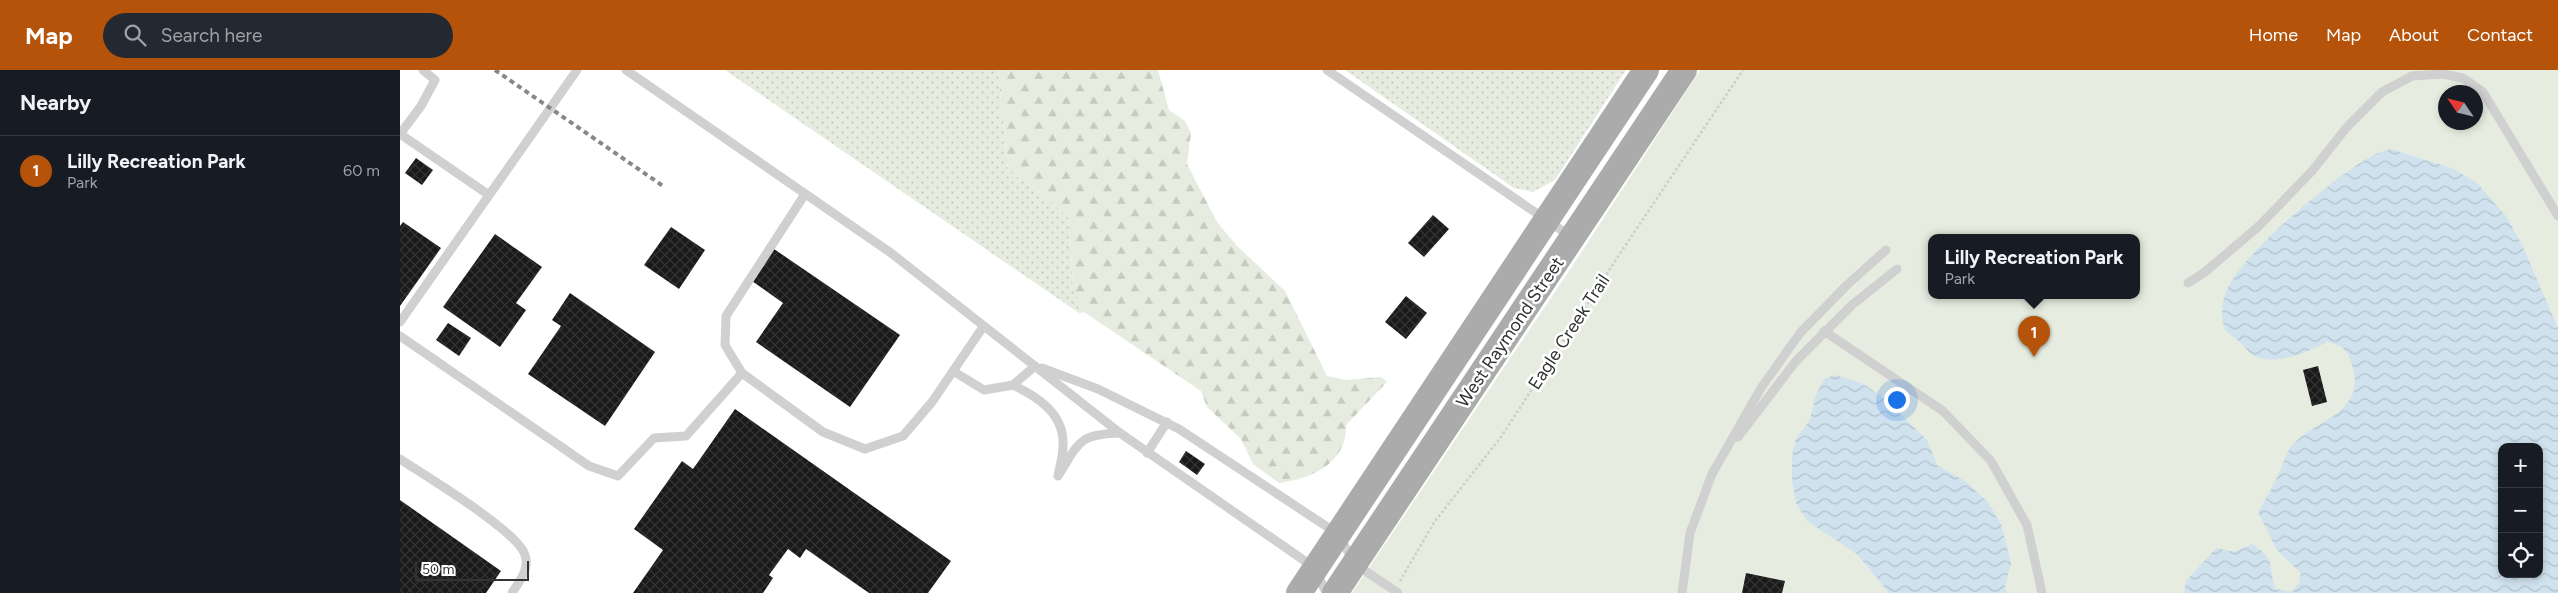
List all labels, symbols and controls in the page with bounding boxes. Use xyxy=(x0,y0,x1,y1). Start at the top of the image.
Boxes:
search box xyxy=(103,13,453,58)
text: Map xyxy=(25,21,73,50)
icon: search xyxy=(121,21,149,49)
text: Search here xyxy=(161,24,262,47)
text: Home xyxy=(2249,24,2298,46)
text: Map xyxy=(2326,24,2361,46)
text: About xyxy=(2389,24,2439,46)
text: Contact xyxy=(2467,24,2533,46)
north arrow xyxy=(2438,85,2483,130)
text: Nearby xyxy=(20,90,91,115)
text: Lilly Recreation Park xyxy=(67,150,246,173)
text: 1 xyxy=(33,161,39,180)
text: 60 m xyxy=(343,161,380,180)
text: Park xyxy=(67,173,97,192)
popup xyxy=(1928,234,2140,299)
text: Lilly Recreation Park xyxy=(1945,246,2123,269)
street label: West Raymond Street xyxy=(1451,252,1569,412)
text: Park xyxy=(1945,269,1975,288)
street label: Eagle Creek Trail xyxy=(1524,270,1614,394)
pin: 1 xyxy=(2018,316,2050,357)
your location xyxy=(1884,387,1910,413)
map controls xyxy=(2498,443,2543,578)
button: + xyxy=(2498,443,2543,488)
button: − xyxy=(2498,488,2543,533)
button: locate xyxy=(2498,533,2543,578)
scale bar xyxy=(415,558,529,581)
text: 50 m xyxy=(422,561,454,578)

